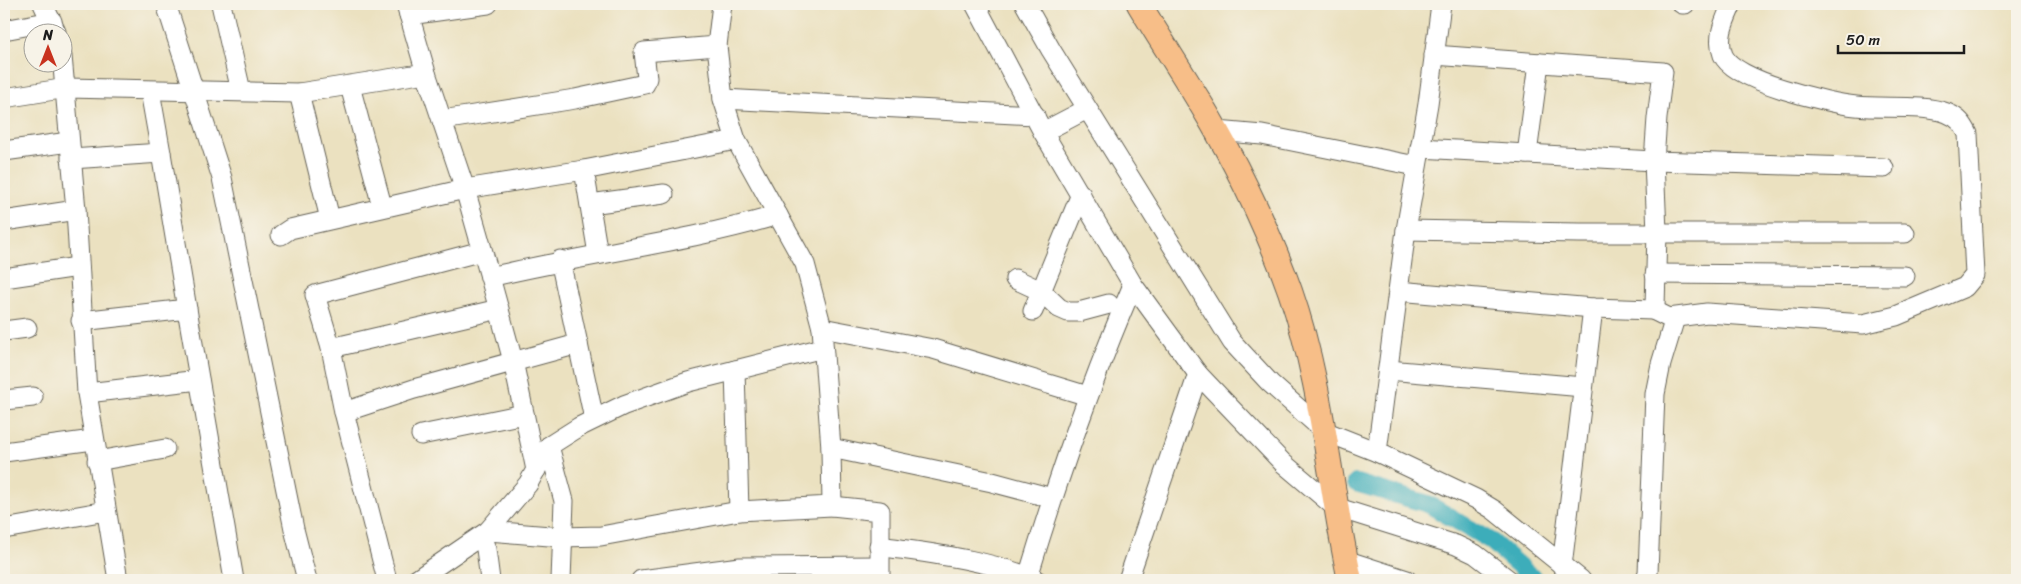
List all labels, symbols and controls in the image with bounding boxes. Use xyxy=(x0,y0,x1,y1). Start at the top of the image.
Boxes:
north arrow xyxy=(22,22,72,72)
scale bar xyxy=(1838,22,1965,54)
text: N xyxy=(42,23,53,48)
text: 50 m xyxy=(1846,27,1881,53)

